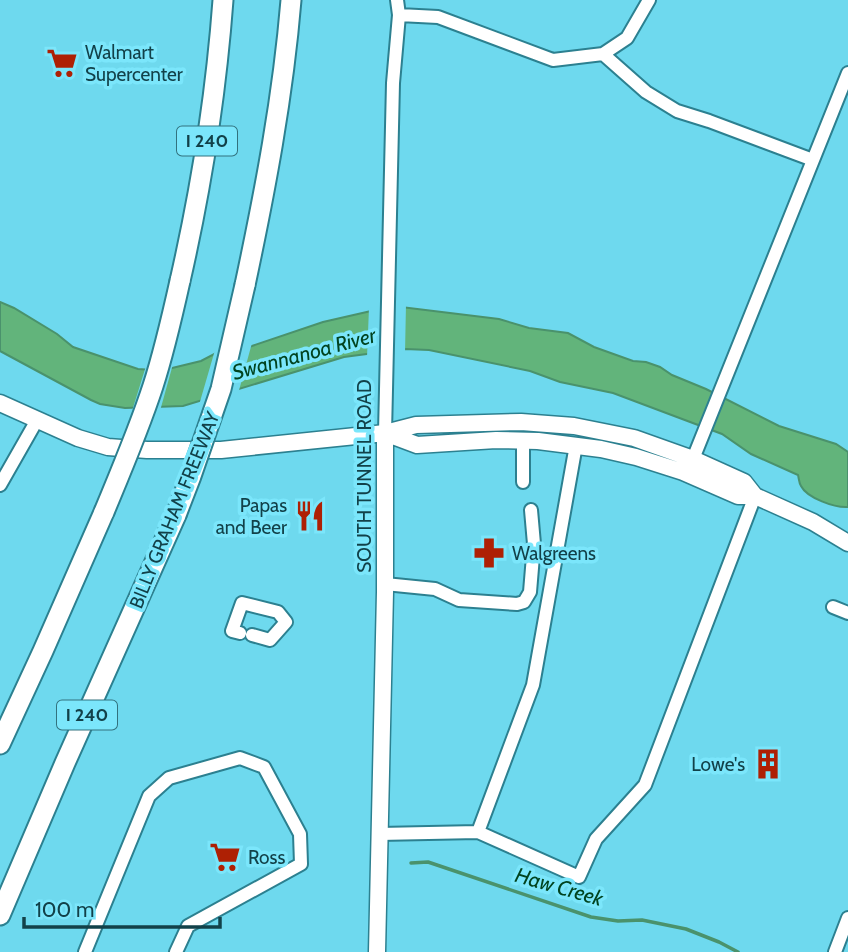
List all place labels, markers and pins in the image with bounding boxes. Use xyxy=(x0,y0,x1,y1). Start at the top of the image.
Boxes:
place label: Walmart Supercenter xyxy=(85,41,183,86)
supermarket icon: Walmart Supercenter xyxy=(45,46,79,80)
place label: Papas and Beer xyxy=(216,494,287,539)
restaurant icon: Papas and Beer xyxy=(293,499,327,533)
pharmacy icon: Walgreens xyxy=(472,536,506,570)
place label: Walgreens xyxy=(512,542,596,565)
building icon: Lowe's xyxy=(751,747,785,781)
place label: Lowe's xyxy=(691,753,745,776)
supermarket icon: Ross xyxy=(208,840,242,874)
place label: Ross xyxy=(248,846,285,869)

